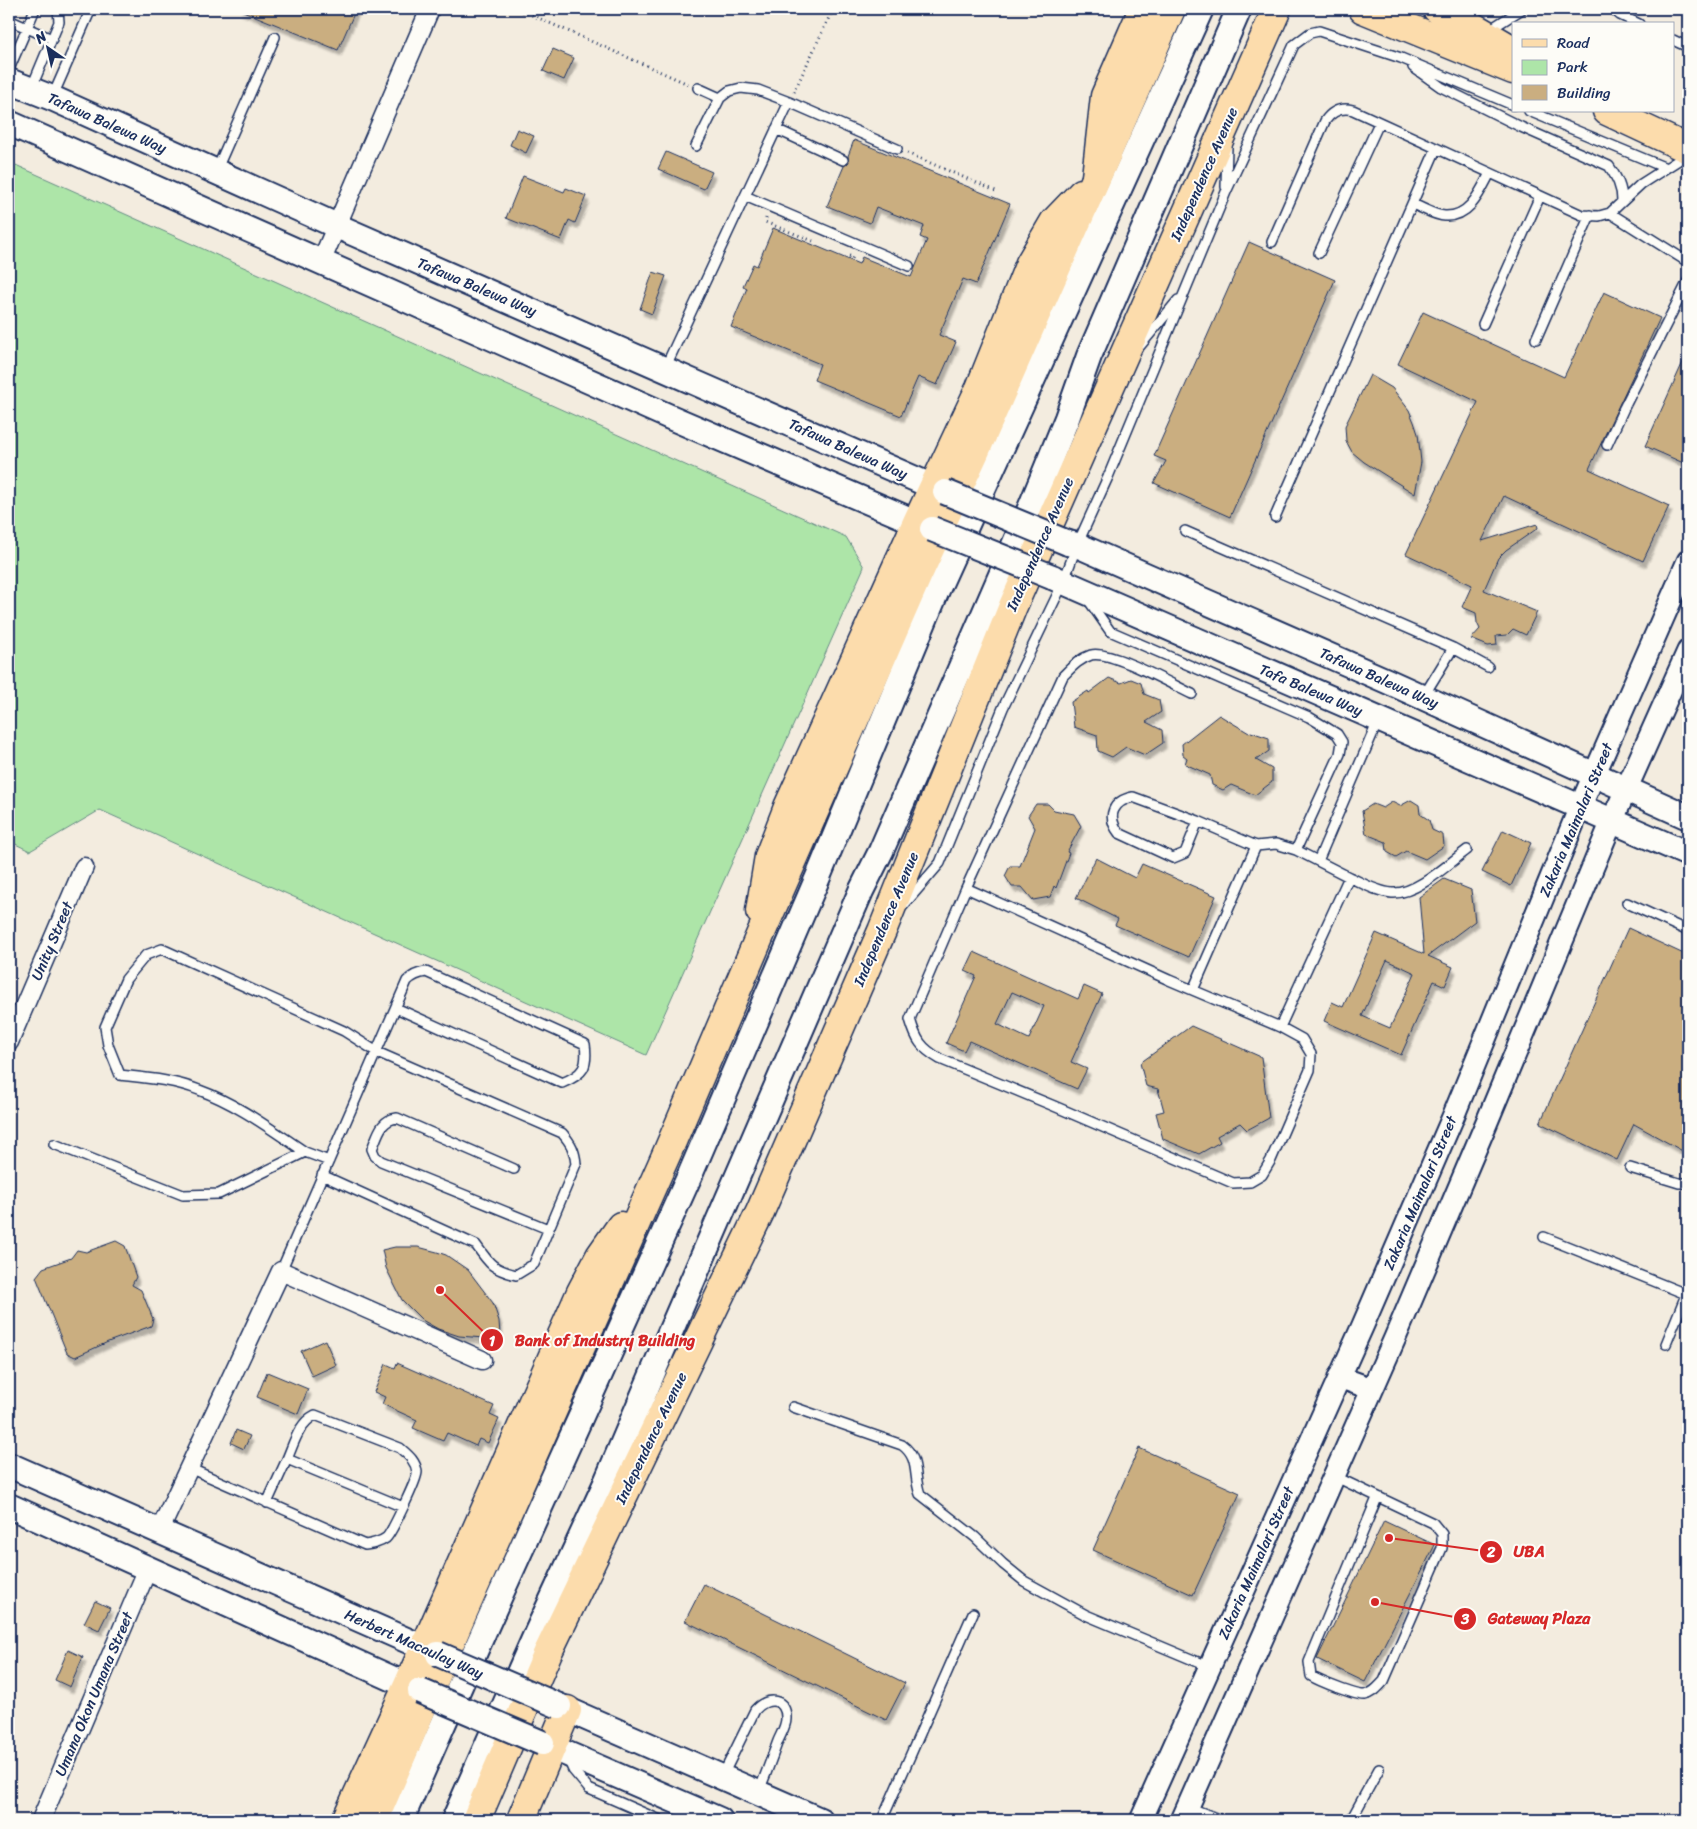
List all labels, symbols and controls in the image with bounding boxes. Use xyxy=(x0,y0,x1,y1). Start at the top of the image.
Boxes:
north arrow xyxy=(22,22,72,72)
legend xyxy=(1512,22,1674,112)
text: N xyxy=(29,24,52,51)
text: Road xyxy=(1557,30,1590,56)
text: Park xyxy=(1557,54,1588,80)
text: Building xyxy=(1557,80,1611,106)
street label: Tafawa Balewa Way xyxy=(43,85,171,161)
street label: Independence Avenue xyxy=(1162,103,1245,246)
street label: Tafawa Balewa Way xyxy=(413,250,541,324)
street label: Tafawa Balewa Way xyxy=(784,411,912,487)
street label: Independence Avenue xyxy=(998,473,1081,616)
street label: Tafawa Balewa Way xyxy=(1315,640,1443,716)
street label: Tafa Balewa Way xyxy=(1255,656,1367,724)
street label: Zakaria Maimalari Street xyxy=(1532,738,1621,901)
street label: Independence Avenue xyxy=(845,847,926,991)
street label: Unity Street xyxy=(24,896,81,985)
street label: Zakaria Maimalari Street xyxy=(1376,1111,1465,1274)
callout: Bank of Industry Building xyxy=(480,1325,705,1356)
text: Bank of Industry Building xyxy=(515,1326,696,1355)
text: 1 xyxy=(489,1328,496,1354)
street label: Independence Avenue xyxy=(607,1367,694,1509)
street label: Zakaria Maimalari Street xyxy=(1210,1481,1302,1644)
callout: UBA xyxy=(1479,1536,1555,1567)
text: UBA xyxy=(1513,1537,1545,1566)
text: 2 xyxy=(1486,1539,1496,1565)
street label: Herbert Macaulay Way xyxy=(340,1602,488,1686)
callout: Gateway Plaza xyxy=(1453,1603,1601,1634)
text: Gateway Plaza xyxy=(1487,1604,1591,1633)
text: 3 xyxy=(1460,1606,1470,1632)
street label: Umana Okon Umana Street xyxy=(47,1607,141,1780)

